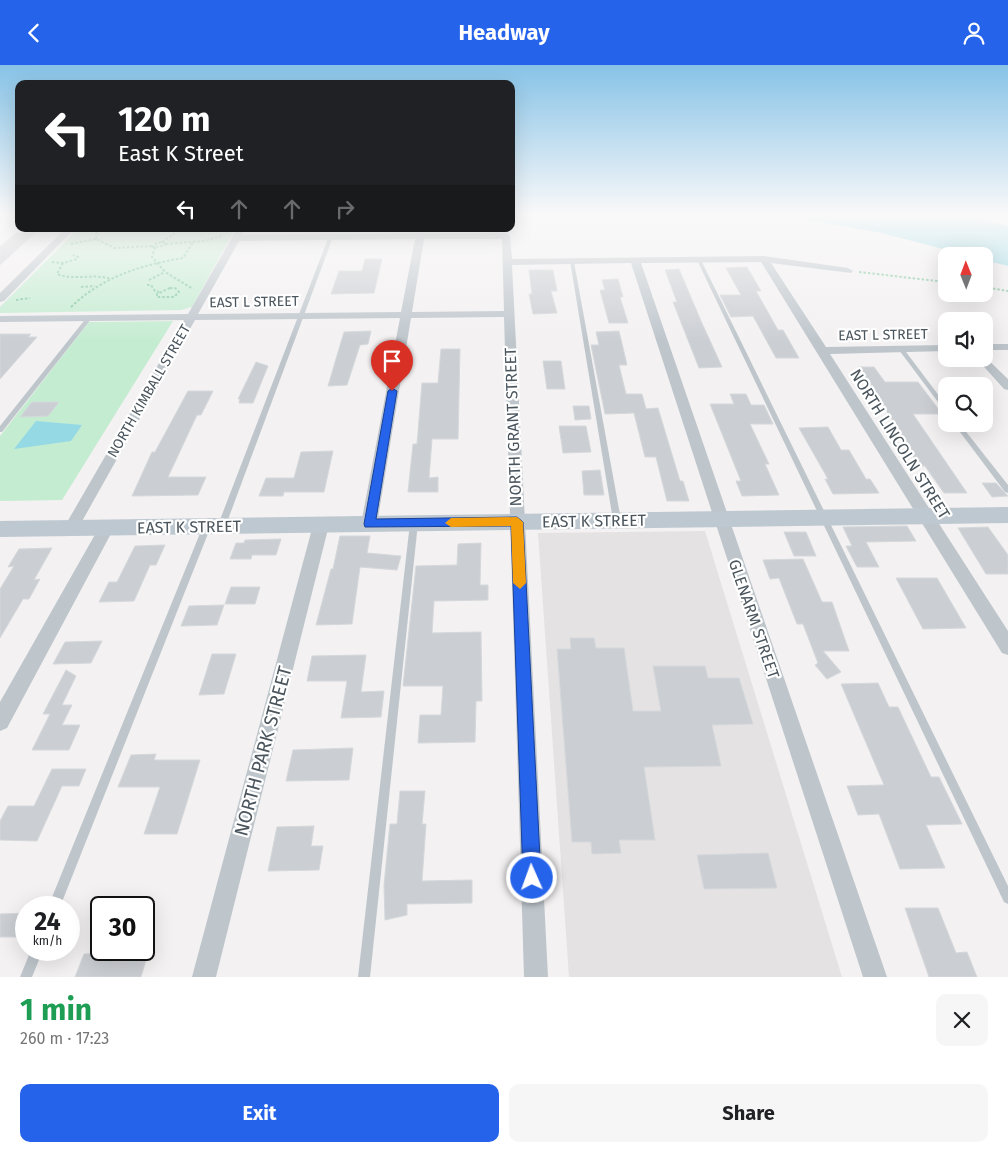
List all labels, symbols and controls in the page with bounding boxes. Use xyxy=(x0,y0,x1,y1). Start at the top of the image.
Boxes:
icon: back xyxy=(20,19,48,47)
text: Headway xyxy=(458,19,550,46)
icon: person xyxy=(960,19,988,47)
text: 120 m xyxy=(118,98,211,140)
icon: left xyxy=(35,100,100,165)
text: East K Street xyxy=(118,140,244,167)
icon: left xyxy=(172,195,200,223)
icon: ahead xyxy=(225,195,253,223)
icon: ahead xyxy=(278,195,306,223)
icon: right xyxy=(331,195,359,223)
north arrow xyxy=(938,247,992,303)
map controls xyxy=(938,247,993,432)
street label: EAST L STREET xyxy=(209,293,300,311)
button: sound xyxy=(938,312,993,367)
street label: NORTH KIMBALL STREET xyxy=(104,321,194,460)
street label: EAST L STREET xyxy=(838,326,929,344)
pin xyxy=(371,340,413,391)
icon: arrive xyxy=(378,347,406,375)
street label: NORTH GRANT STREET xyxy=(501,347,525,507)
street label: NORTH LINCOLN STREET xyxy=(846,366,954,523)
button: search xyxy=(938,377,993,432)
street label: EAST K STREET xyxy=(542,511,647,531)
street label: EAST K STREET xyxy=(137,517,242,537)
street label: GLENARM STREET xyxy=(725,557,784,682)
street label: NORTH PARK STREET xyxy=(229,663,297,838)
position arrow xyxy=(505,851,557,903)
speed limit sign: 30 xyxy=(90,896,155,961)
text: 24 xyxy=(34,907,61,937)
text: km/h xyxy=(33,934,62,948)
text: 1 min xyxy=(20,992,92,1028)
button: close xyxy=(936,994,988,1046)
text: 260 m · 17:23 xyxy=(20,1029,109,1048)
button: Exit xyxy=(20,1084,499,1142)
button: Share xyxy=(509,1084,988,1142)

